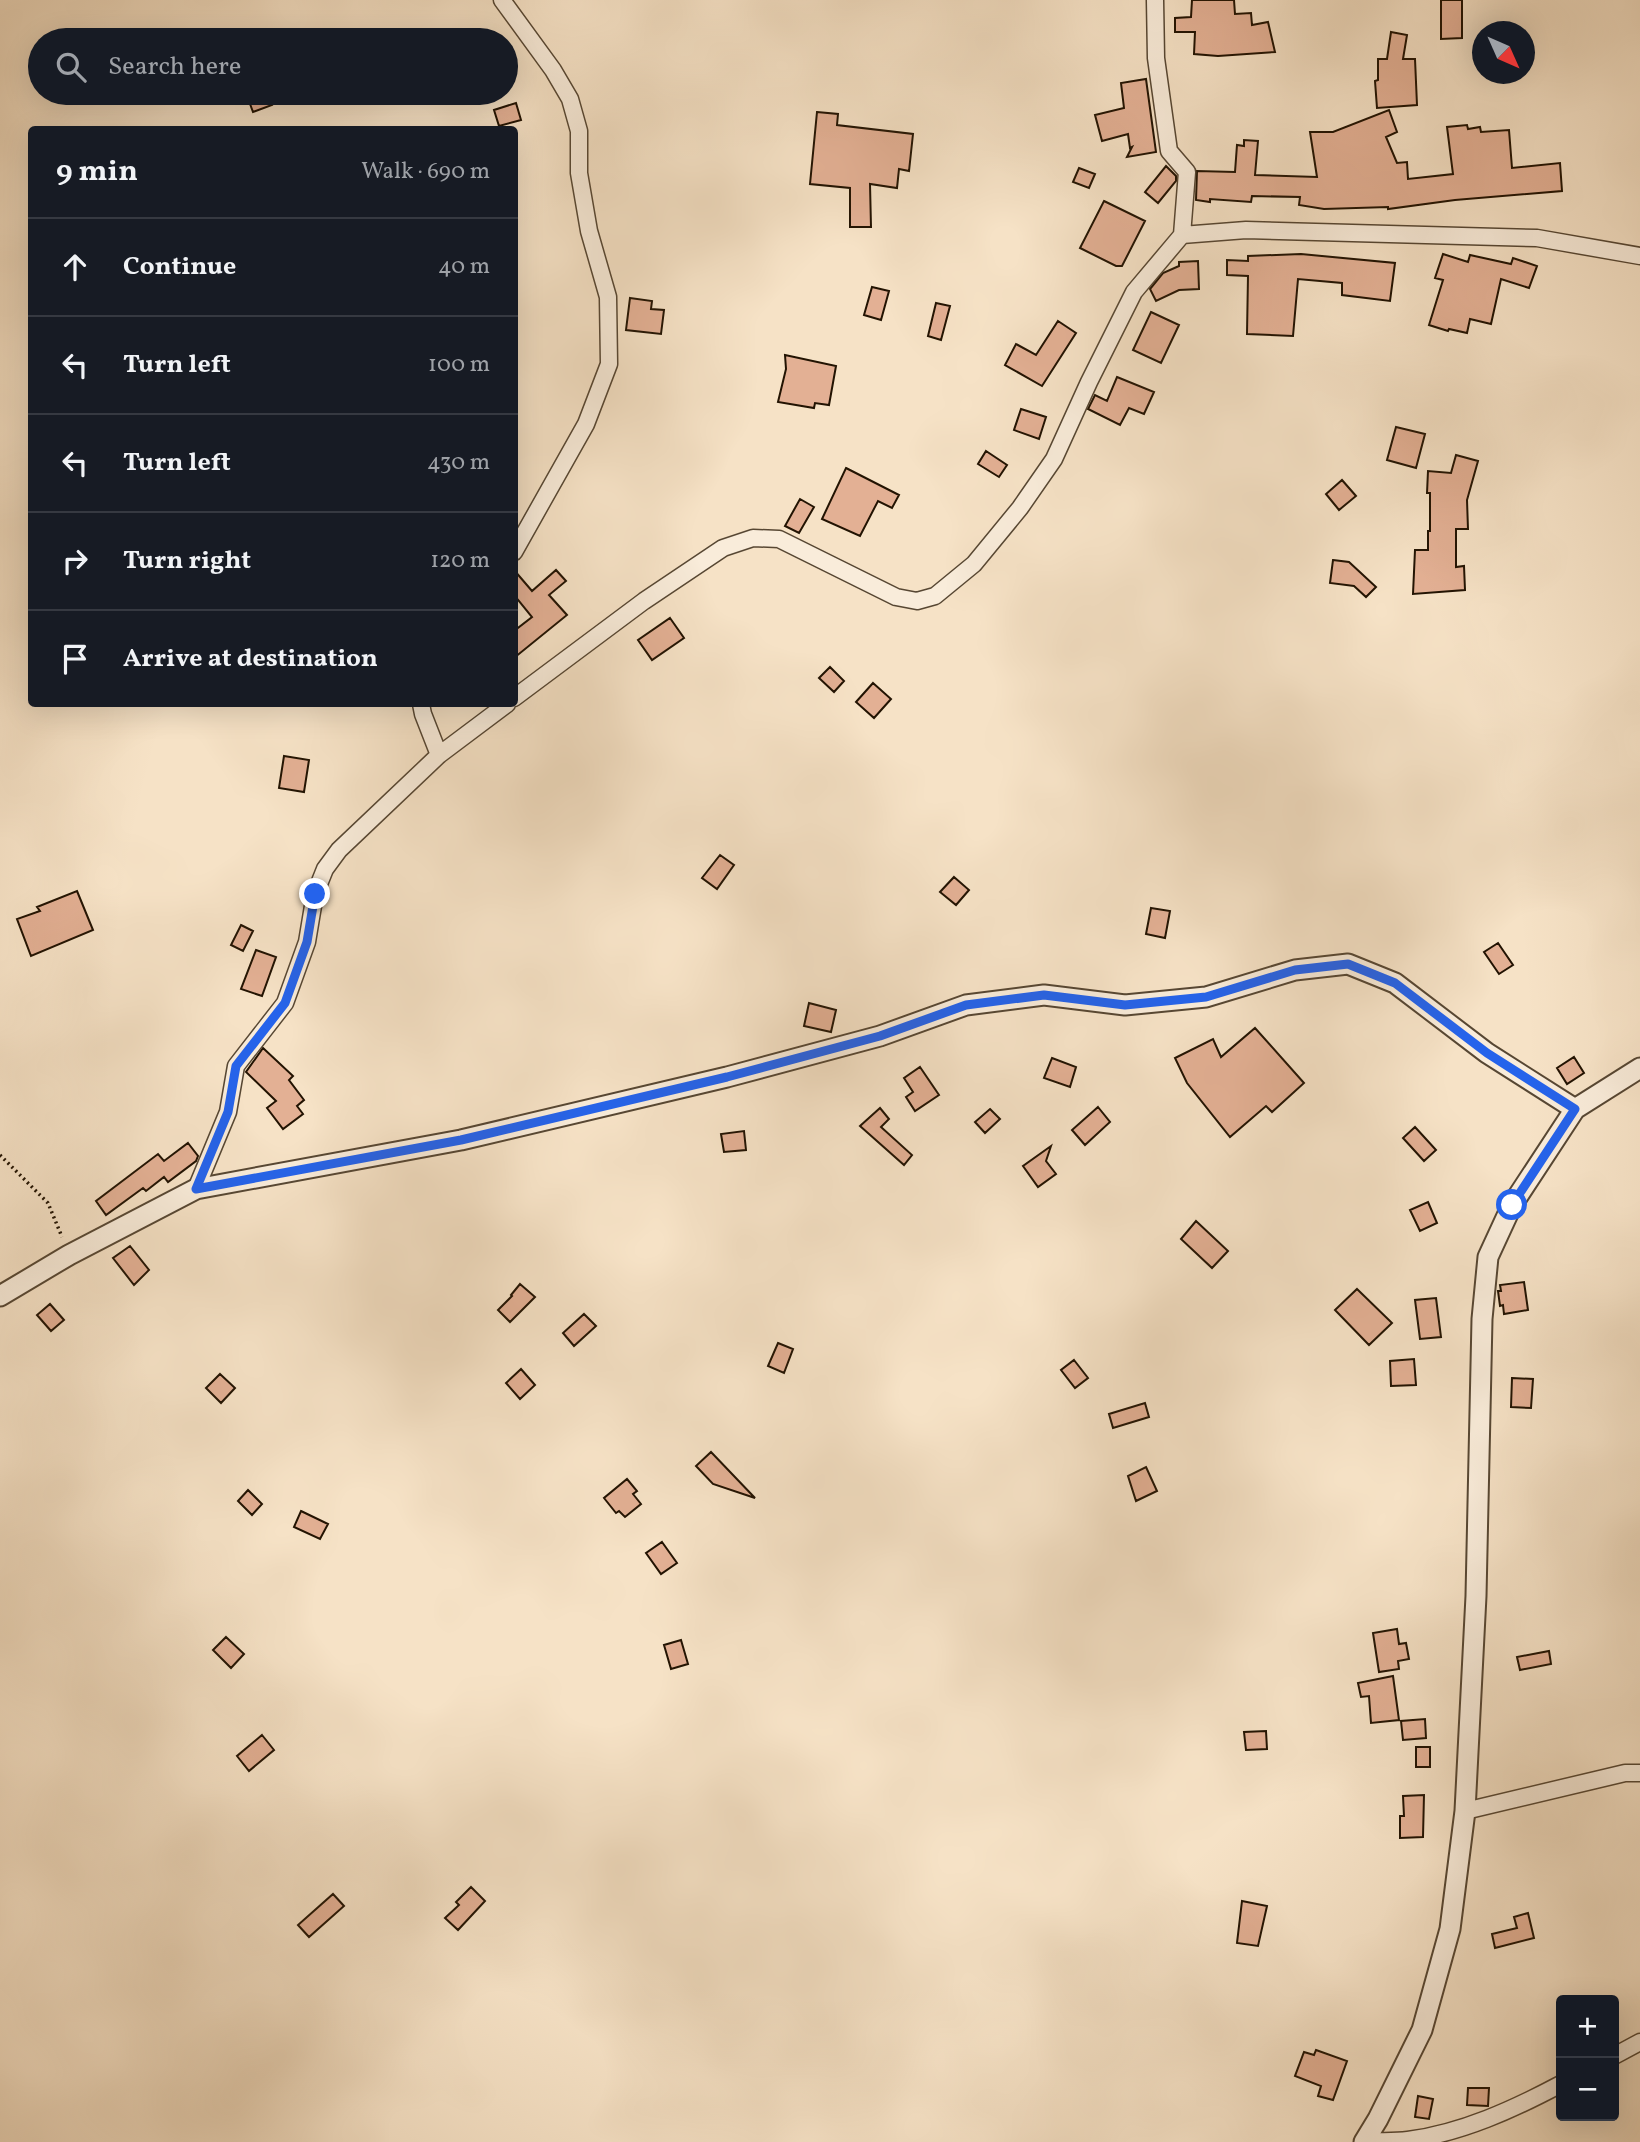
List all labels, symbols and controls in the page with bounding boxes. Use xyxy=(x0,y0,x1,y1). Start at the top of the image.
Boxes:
north arrow xyxy=(1472,21,1535,84)
search box xyxy=(28,28,518,105)
icon: search xyxy=(52,48,90,86)
text: Search here xyxy=(108,49,241,85)
text: 9 min xyxy=(56,151,138,193)
text: Walk · 690 m xyxy=(361,156,490,188)
icon: ahead xyxy=(56,248,94,286)
text: Continue xyxy=(123,249,236,285)
text: 40 m xyxy=(438,251,490,283)
icon: left xyxy=(56,346,94,384)
text: Turn left xyxy=(123,347,231,383)
text: 100 m xyxy=(428,349,490,381)
icon: left xyxy=(56,444,94,482)
text: Turn left xyxy=(123,445,231,481)
text: 430 m xyxy=(427,447,490,479)
icon: right xyxy=(56,542,94,580)
text: Turn right xyxy=(123,543,251,579)
text: 120 m xyxy=(430,545,490,577)
icon: arrive xyxy=(56,640,94,678)
text: Arrive at destination xyxy=(123,641,378,677)
route end xyxy=(299,878,330,909)
route start xyxy=(1496,1189,1527,1220)
map controls xyxy=(1556,1995,1619,2121)
button: + xyxy=(1556,1995,1619,2058)
button: − xyxy=(1556,2058,1619,2121)

